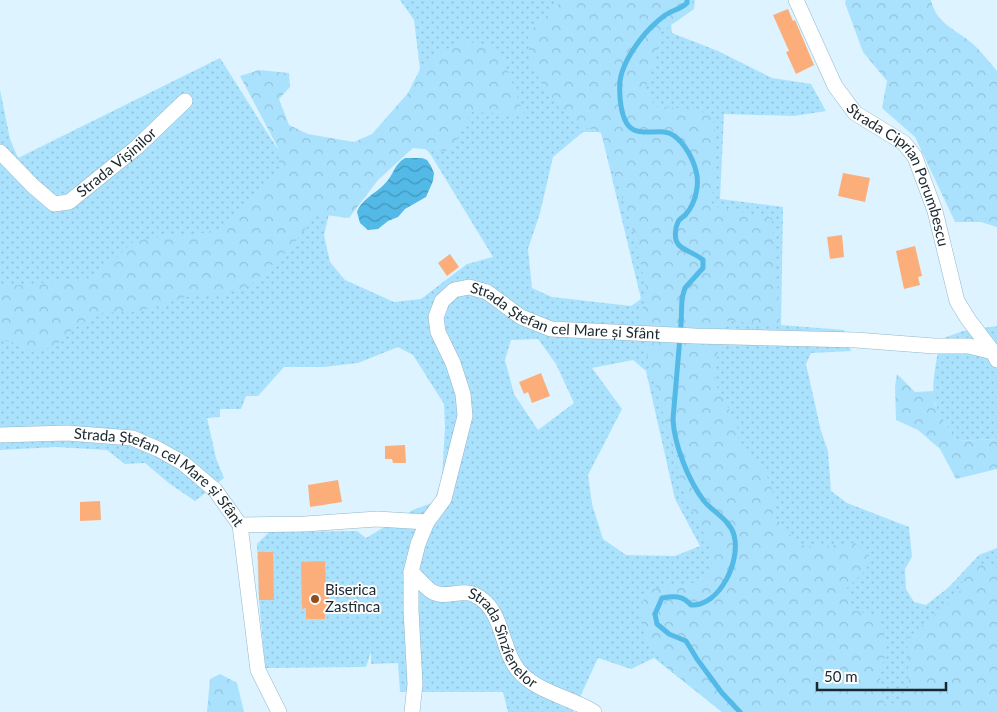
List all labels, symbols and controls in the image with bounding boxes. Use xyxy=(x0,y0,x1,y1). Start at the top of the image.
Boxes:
street label: Strada Ciprian Porumbescu xyxy=(843,100,953,248)
street label: Strada Vișinilor xyxy=(72,123,160,200)
street label: Strada Ștefan cel Mare și Sfânt xyxy=(469,278,661,342)
street label: Strada Ștefan cel Mare și Sfânt xyxy=(73,424,249,530)
place label: Biserica Zastînca xyxy=(325,580,380,615)
street label: Strada Sînzîenelor xyxy=(466,583,541,692)
marker: Biserica Zastînca xyxy=(309,593,321,605)
scale bar xyxy=(817,660,946,692)
text: 50 m xyxy=(824,667,858,685)

